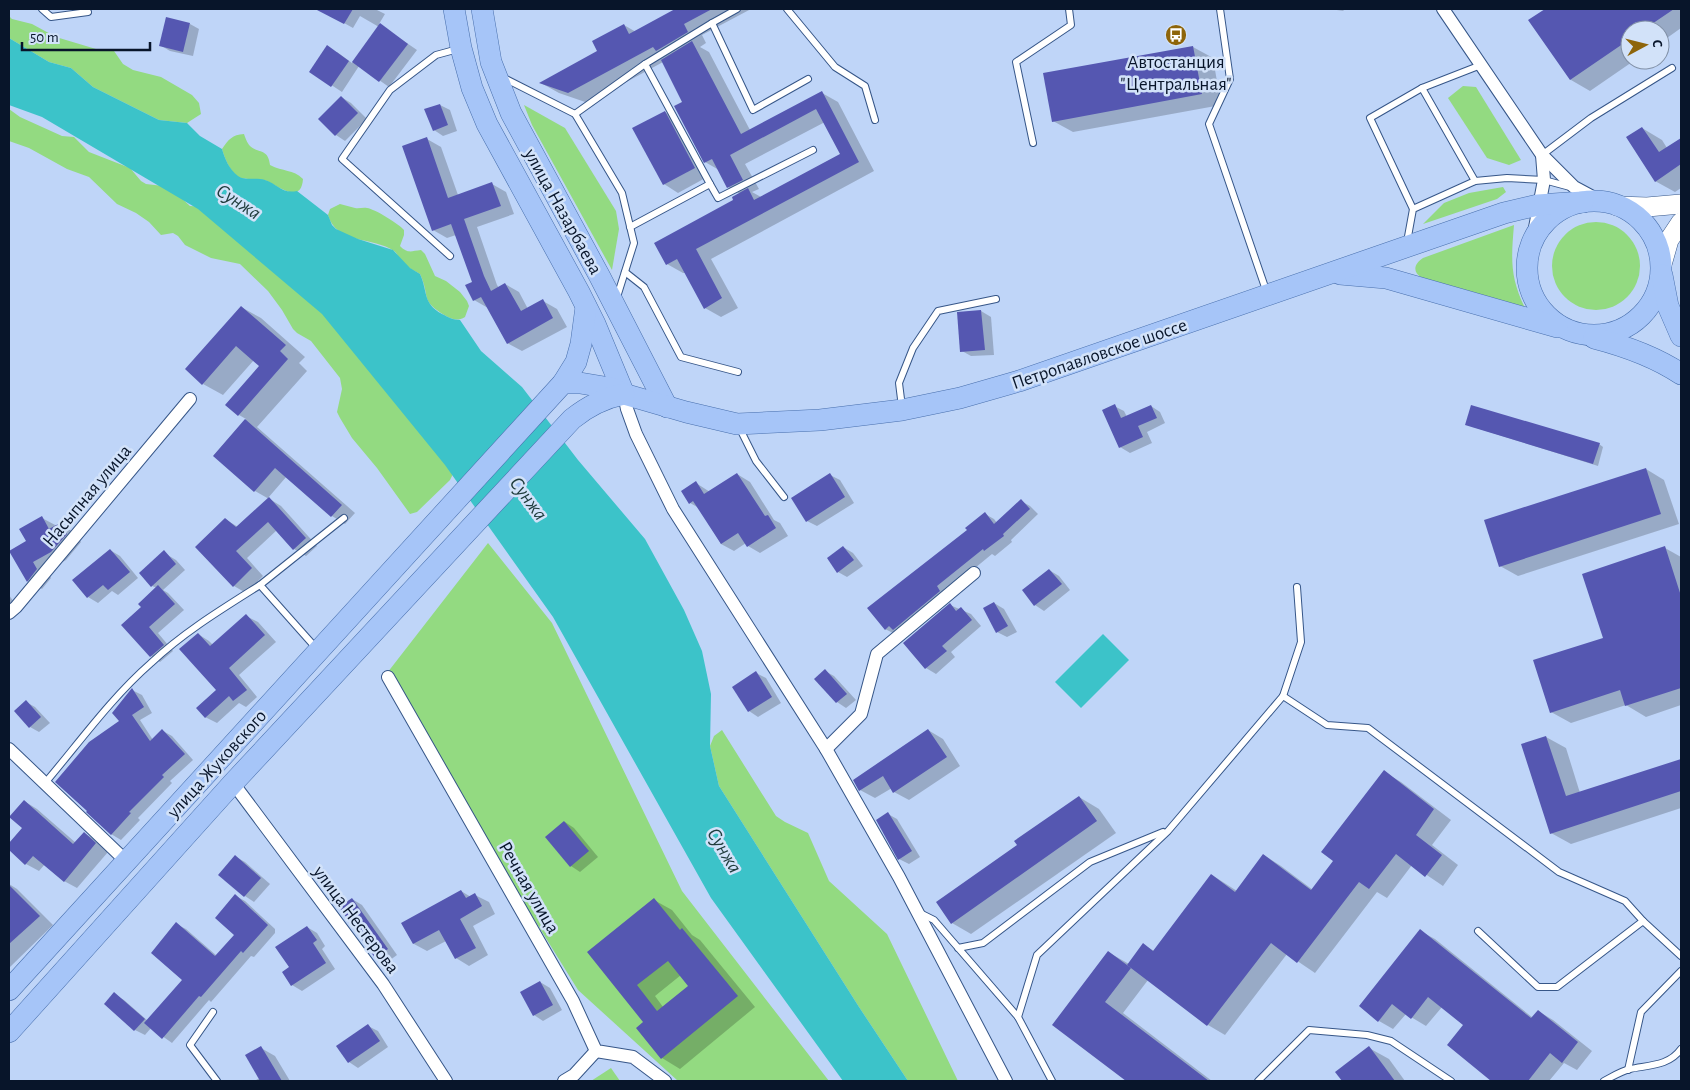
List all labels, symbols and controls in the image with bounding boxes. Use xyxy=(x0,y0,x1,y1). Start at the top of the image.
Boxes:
scale bar xyxy=(22,20,150,52)
north arrow xyxy=(1620,20,1670,70)
bus stop icon: Автостанция "Центральная" xyxy=(1164,23,1188,47)
text: 50 m xyxy=(30,30,59,45)
text: С xyxy=(1649,39,1664,48)
place label: Автостанция "Центральная" xyxy=(1120,53,1232,94)
street label: улица Назарбаева xyxy=(520,145,605,278)
water label: Сунжа xyxy=(213,180,264,223)
street label: Петропавловское шоссе xyxy=(1009,315,1190,393)
street label: Насыпная улица xyxy=(39,441,135,550)
water label: Сунжа xyxy=(506,473,551,524)
street label: улица Жуковского xyxy=(163,706,270,822)
water label: Сунжа xyxy=(703,825,745,876)
street label: Речная улица xyxy=(495,839,563,937)
street label: улица Нестерова xyxy=(309,862,403,978)

